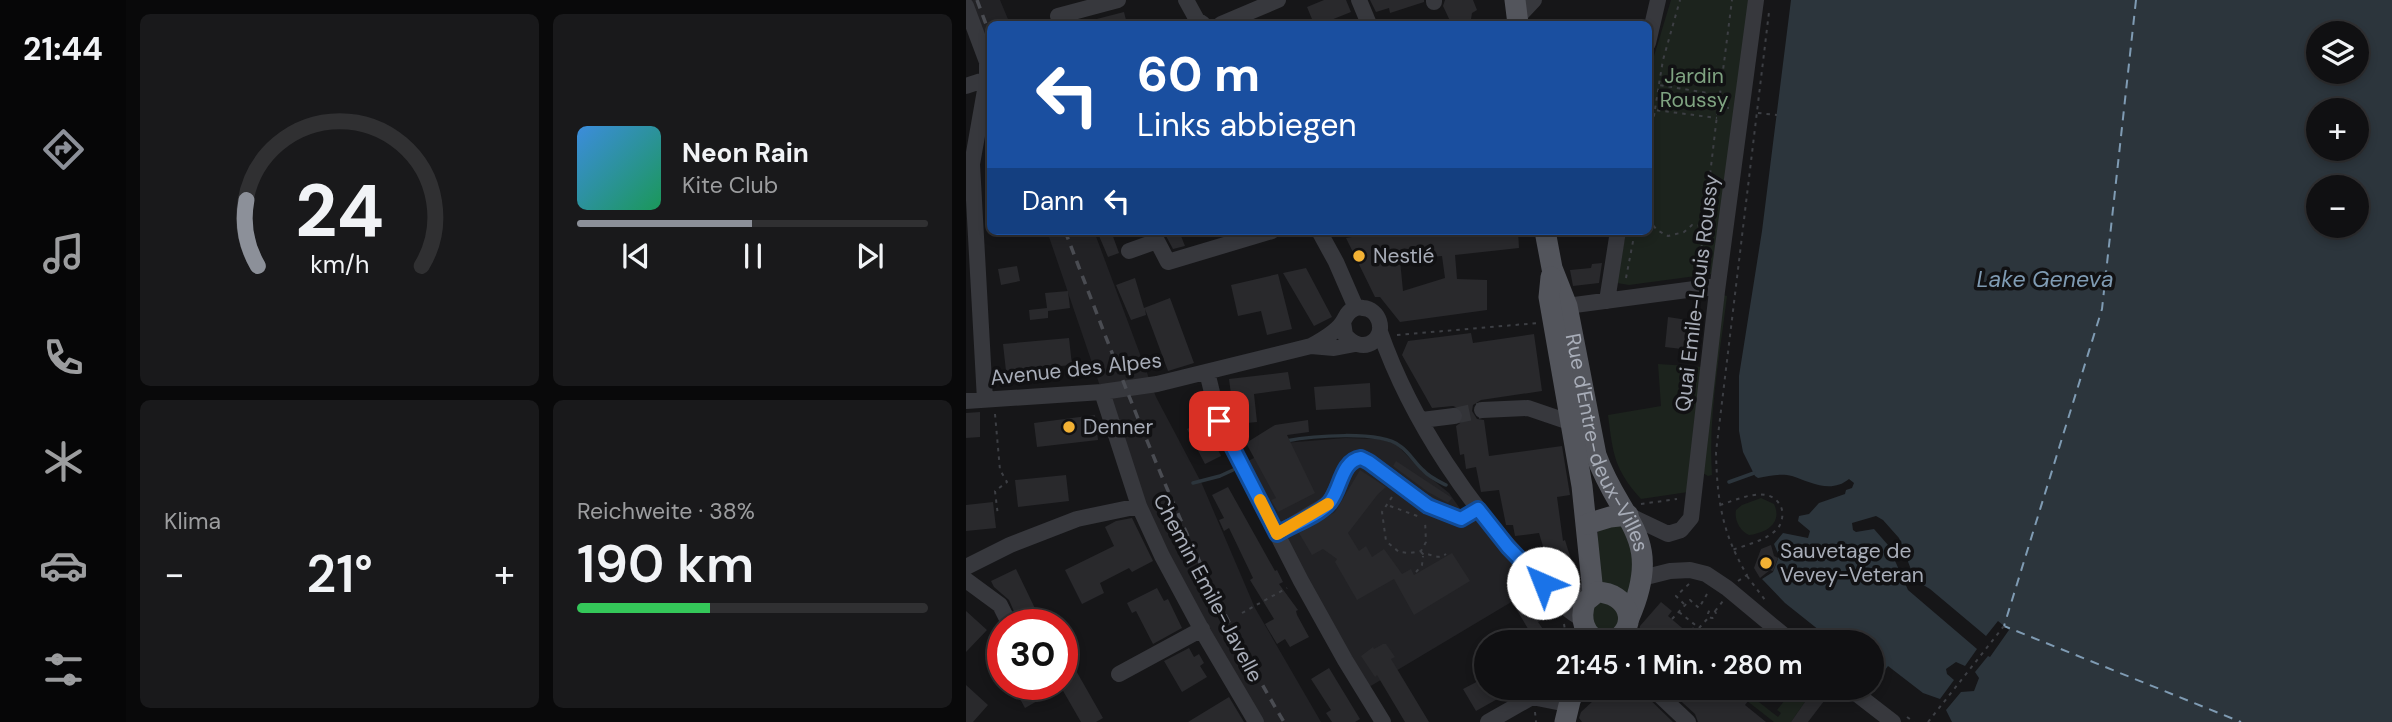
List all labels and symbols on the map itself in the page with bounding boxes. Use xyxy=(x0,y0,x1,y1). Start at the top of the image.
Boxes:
park label: Jardin Roussy xyxy=(1660,62,1729,114)
street label: Quai Emile-Louis Roussy xyxy=(1669,172,1725,413)
place label: Nestlé xyxy=(1373,242,1434,270)
marker: Nestlé xyxy=(1351,248,1367,264)
water label: Lake Geneva xyxy=(1976,264,2114,294)
street label: Rue d'Entre-deux-Villes xyxy=(1559,331,1655,555)
street label: Avenue des Alpes xyxy=(989,346,1163,392)
pin xyxy=(1189,391,1249,451)
place label: Denner xyxy=(1083,413,1153,441)
marker: Denner xyxy=(1061,419,1077,435)
street label: Chemin Emile-Javelle xyxy=(1146,489,1270,687)
place label: Sauvetage de Vevey-Veteran xyxy=(1780,537,1924,589)
position arrow xyxy=(1506,546,1580,620)
marker: Sauvetage de Vevey-Veteran xyxy=(1758,555,1774,571)
speed limit sign: 30 xyxy=(987,609,1078,700)

